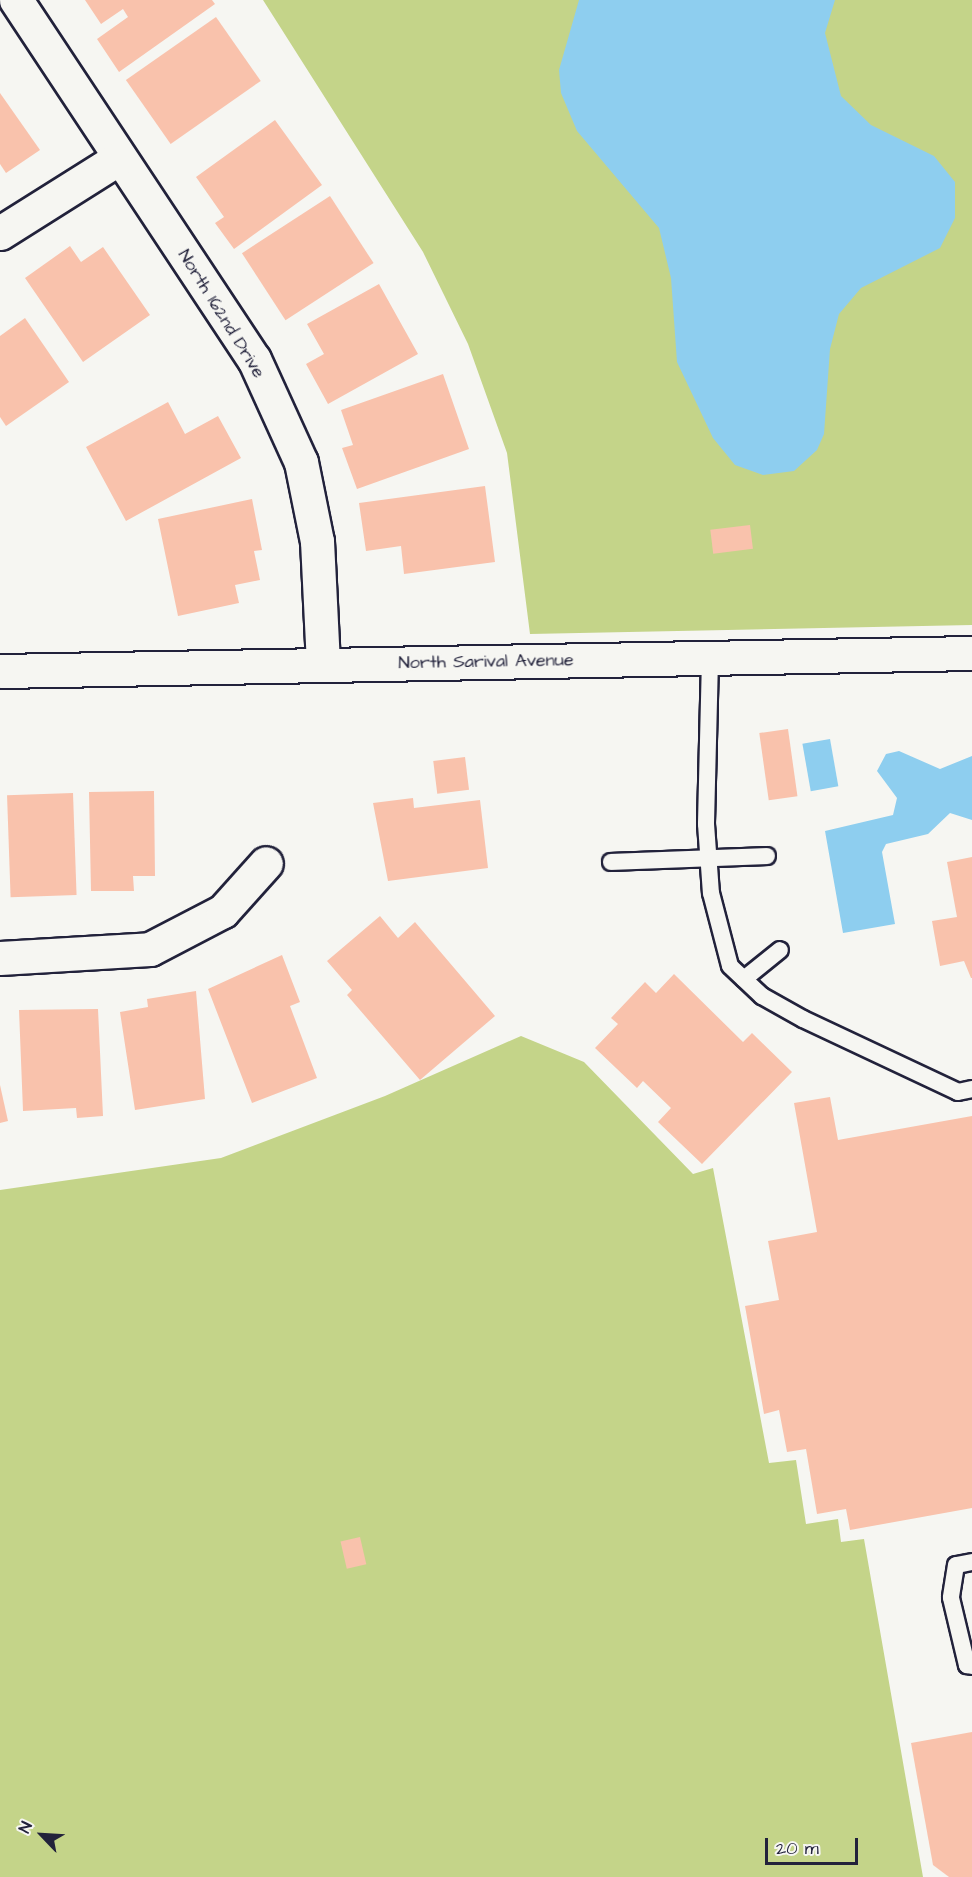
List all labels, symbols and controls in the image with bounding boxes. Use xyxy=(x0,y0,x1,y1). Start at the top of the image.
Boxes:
street label: North 162nd Drive xyxy=(173,246,269,382)
street label: North Sarival Avenue xyxy=(398,650,574,674)
north arrow xyxy=(12,1805,72,1865)
text: N xyxy=(14,1818,38,1837)
scale bar xyxy=(768,1826,861,1864)
text: 20 m xyxy=(776,1836,819,1861)

